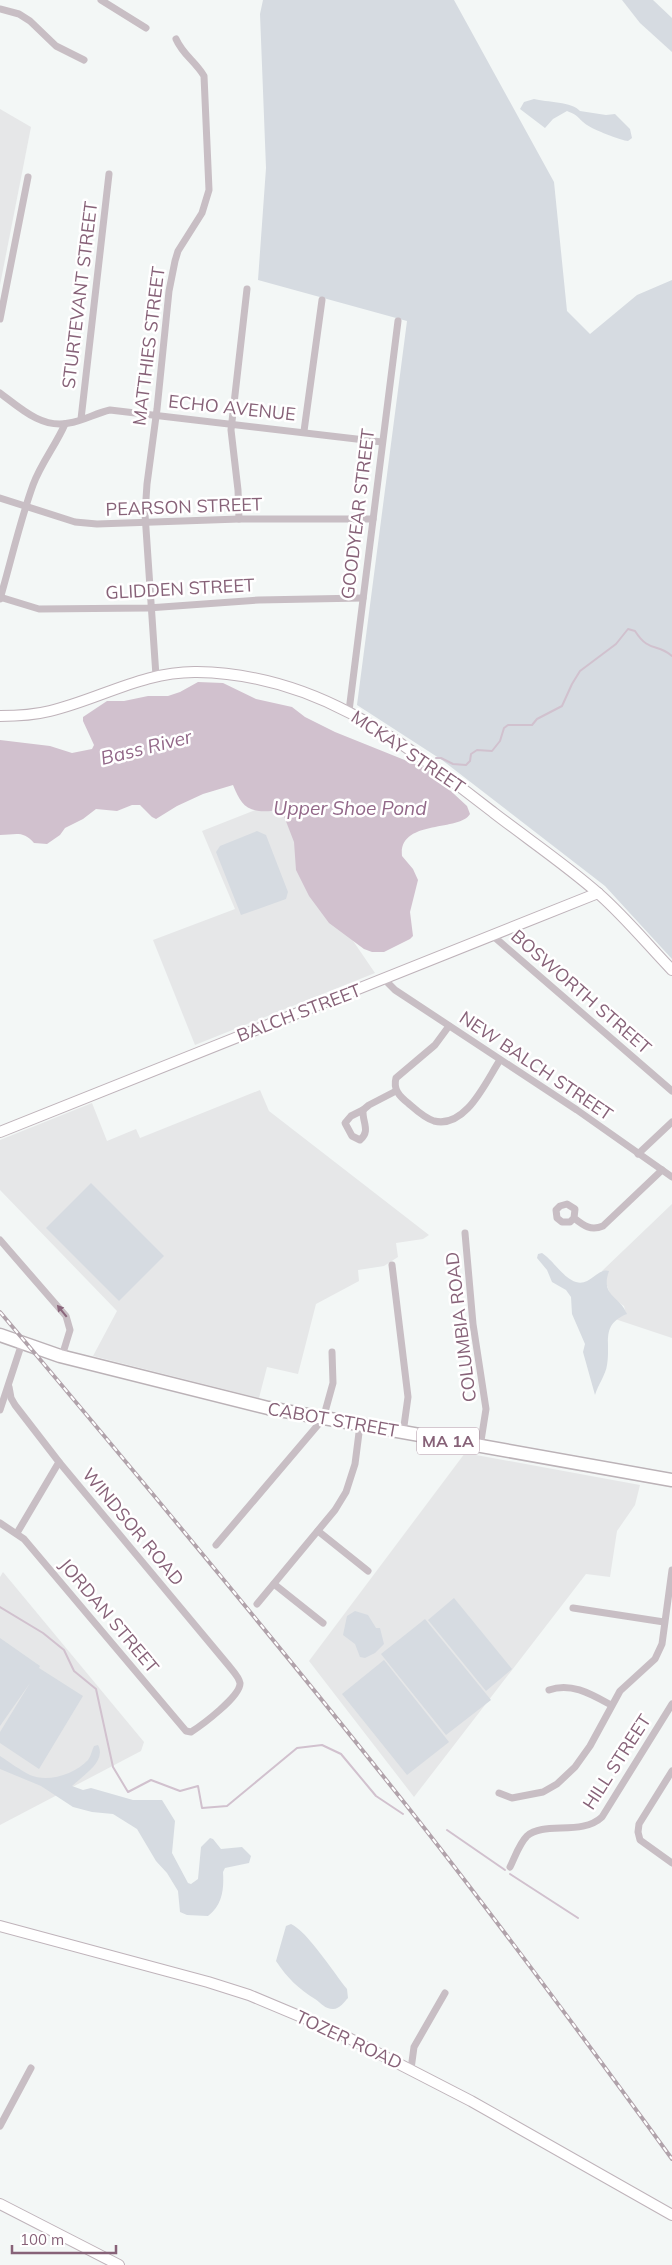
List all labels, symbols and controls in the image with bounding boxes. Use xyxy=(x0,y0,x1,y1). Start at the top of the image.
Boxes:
street label: STURTEVANT STREET xyxy=(57,200,102,390)
street label: MATTHIES STREET xyxy=(127,265,170,427)
street label: ECHO AVENUE xyxy=(167,389,297,426)
street label: GOODYEAR STREET xyxy=(336,427,379,600)
street label: PEARSON STREET xyxy=(105,492,263,521)
street label: GLIDDEN STREET xyxy=(105,573,255,604)
street label: MCKAY STREET xyxy=(347,705,470,798)
water label: Bass River xyxy=(98,724,195,770)
water label: Upper Shoe Pond xyxy=(273,796,427,820)
street label: BOSWORTH STREET xyxy=(507,924,656,1059)
street label: BALCH STREET xyxy=(233,978,364,1047)
street label: NEW BALCH STREET xyxy=(455,1006,617,1126)
street label: COLUMBIA ROAD xyxy=(440,1251,481,1404)
one-way arrow xyxy=(56,1305,67,1318)
street label: CABOT STREET xyxy=(266,1397,400,1442)
road number: MA 1A xyxy=(417,1428,479,1454)
street label: WINDSOR ROAD xyxy=(77,1463,189,1590)
street label: JORDAN STREET xyxy=(55,1554,164,1678)
street label: HILL STREET xyxy=(577,1710,656,1814)
street label: TOZER ROAD xyxy=(292,2005,406,2074)
scale bar xyxy=(12,2222,116,2254)
text: 100 m xyxy=(20,2230,64,2249)

